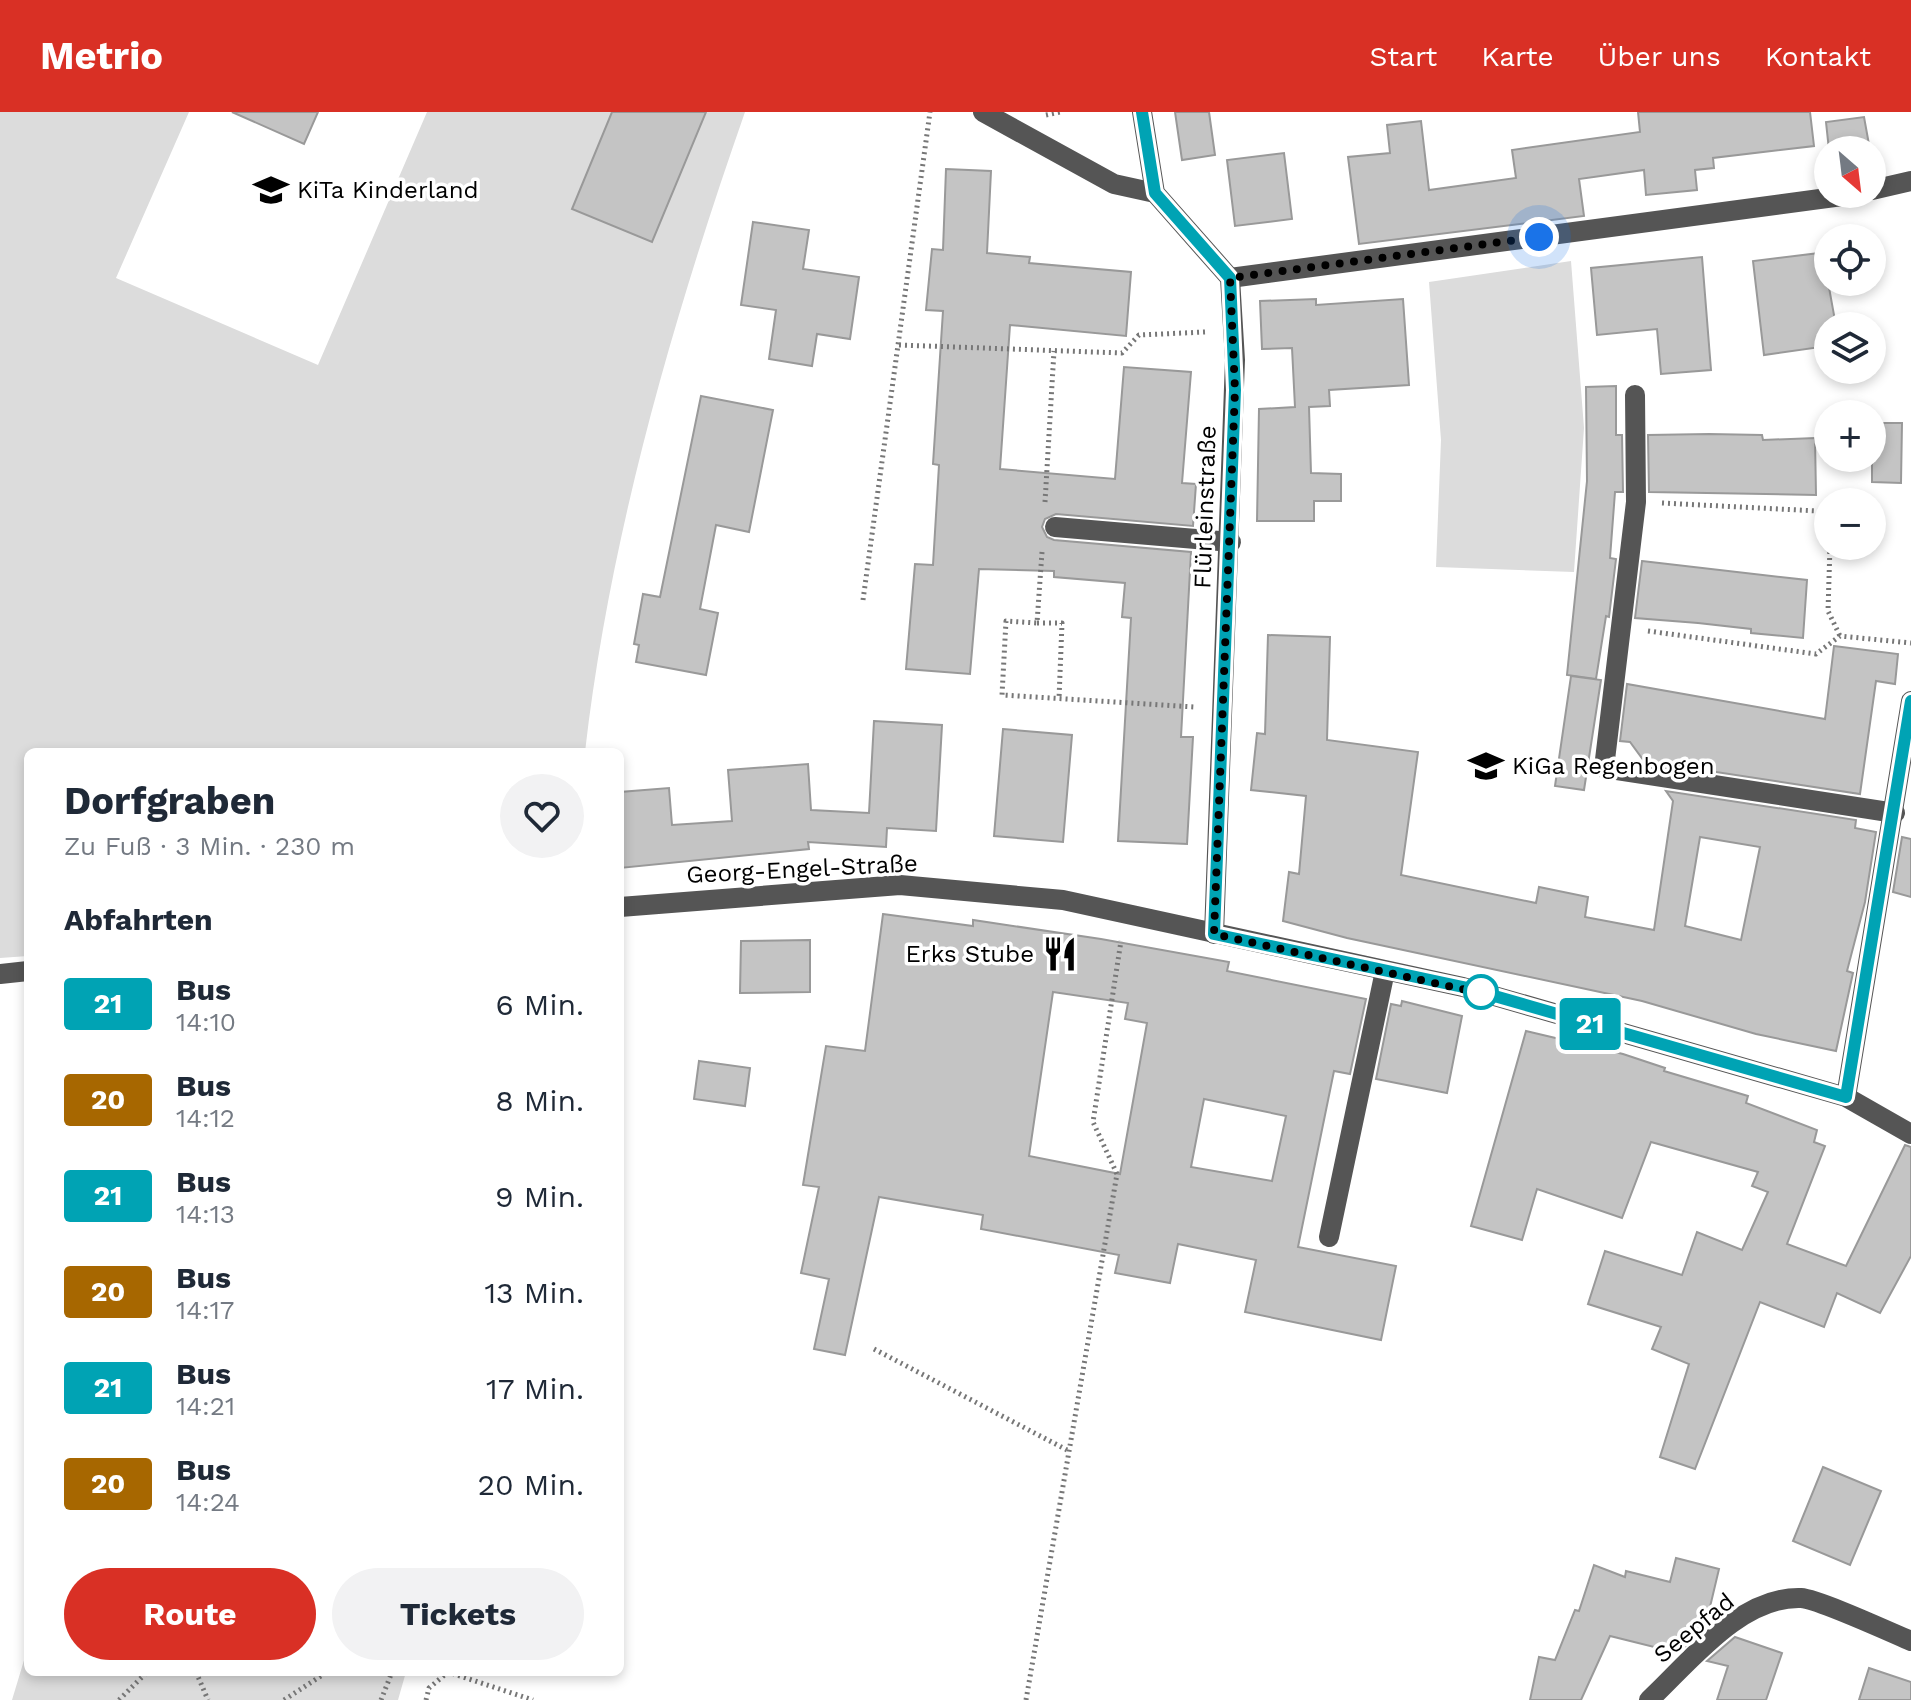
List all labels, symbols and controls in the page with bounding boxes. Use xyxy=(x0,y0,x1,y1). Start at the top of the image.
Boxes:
text: Metrio xyxy=(40,34,163,78)
text: Start xyxy=(1369,40,1437,73)
text: Karte xyxy=(1481,40,1554,73)
text: Über uns xyxy=(1598,40,1721,73)
text: Kontakt xyxy=(1765,40,1871,73)
north arrow xyxy=(1814,136,1886,208)
map controls xyxy=(1814,136,1886,560)
school or university icon: KiTa Kinderland xyxy=(252,171,290,209)
place label: KiTa Kinderland xyxy=(297,176,479,204)
your location xyxy=(1519,217,1559,257)
button: locate xyxy=(1814,224,1886,296)
button: layers xyxy=(1814,312,1886,384)
button: + xyxy=(1814,400,1886,472)
street label: Flürleinstraße xyxy=(1188,425,1222,589)
button: − xyxy=(1814,488,1886,560)
school or university icon: KiGa Regenbogen xyxy=(1467,747,1505,785)
place label: KiGa Regenbogen xyxy=(1512,752,1715,780)
button: heart xyxy=(500,774,584,858)
text: Dorfgraben xyxy=(64,779,275,823)
text: Zu Fuß · 3 Min. · 230 m xyxy=(64,831,355,861)
street label: Georg-Engel-Straße xyxy=(686,849,918,889)
text: Abfahrten xyxy=(64,902,213,937)
restaurant icon: Erks Stube xyxy=(1041,935,1079,973)
place label: Erks Stube xyxy=(906,940,1034,968)
text: Bus xyxy=(176,972,231,1007)
unlabelled marker xyxy=(1464,975,1498,1009)
text: 21 xyxy=(94,987,122,1020)
text: 6 Min. xyxy=(495,987,584,1022)
line badge: 21 xyxy=(1554,998,1626,1050)
text: 14:10 xyxy=(176,1007,236,1037)
text: 21 xyxy=(1576,1007,1604,1040)
text: Bus xyxy=(176,1068,231,1103)
text: 20 xyxy=(91,1083,125,1116)
text: 8 Min. xyxy=(495,1083,584,1118)
text: 14:12 xyxy=(176,1103,235,1133)
text: Bus xyxy=(176,1164,231,1199)
text: 21 xyxy=(94,1179,122,1212)
text: 9 Min. xyxy=(495,1179,584,1214)
text: 14:13 xyxy=(176,1199,235,1229)
text: Bus xyxy=(176,1260,231,1295)
text: 20 xyxy=(91,1275,125,1308)
text: 13 Min. xyxy=(484,1275,584,1310)
text: 14:17 xyxy=(176,1295,234,1325)
text: Bus xyxy=(176,1356,231,1391)
text: 21 xyxy=(94,1371,122,1404)
text: 17 Min. xyxy=(486,1371,584,1406)
text: 14:21 xyxy=(176,1391,235,1421)
text: Bus xyxy=(176,1452,231,1487)
text: 20 xyxy=(91,1467,125,1500)
text: 20 Min. xyxy=(477,1467,584,1502)
text: 14:24 xyxy=(176,1487,240,1517)
button: Route xyxy=(64,1568,316,1660)
button: Tickets xyxy=(332,1568,584,1660)
street label: Seepfad xyxy=(1648,1587,1740,1669)

